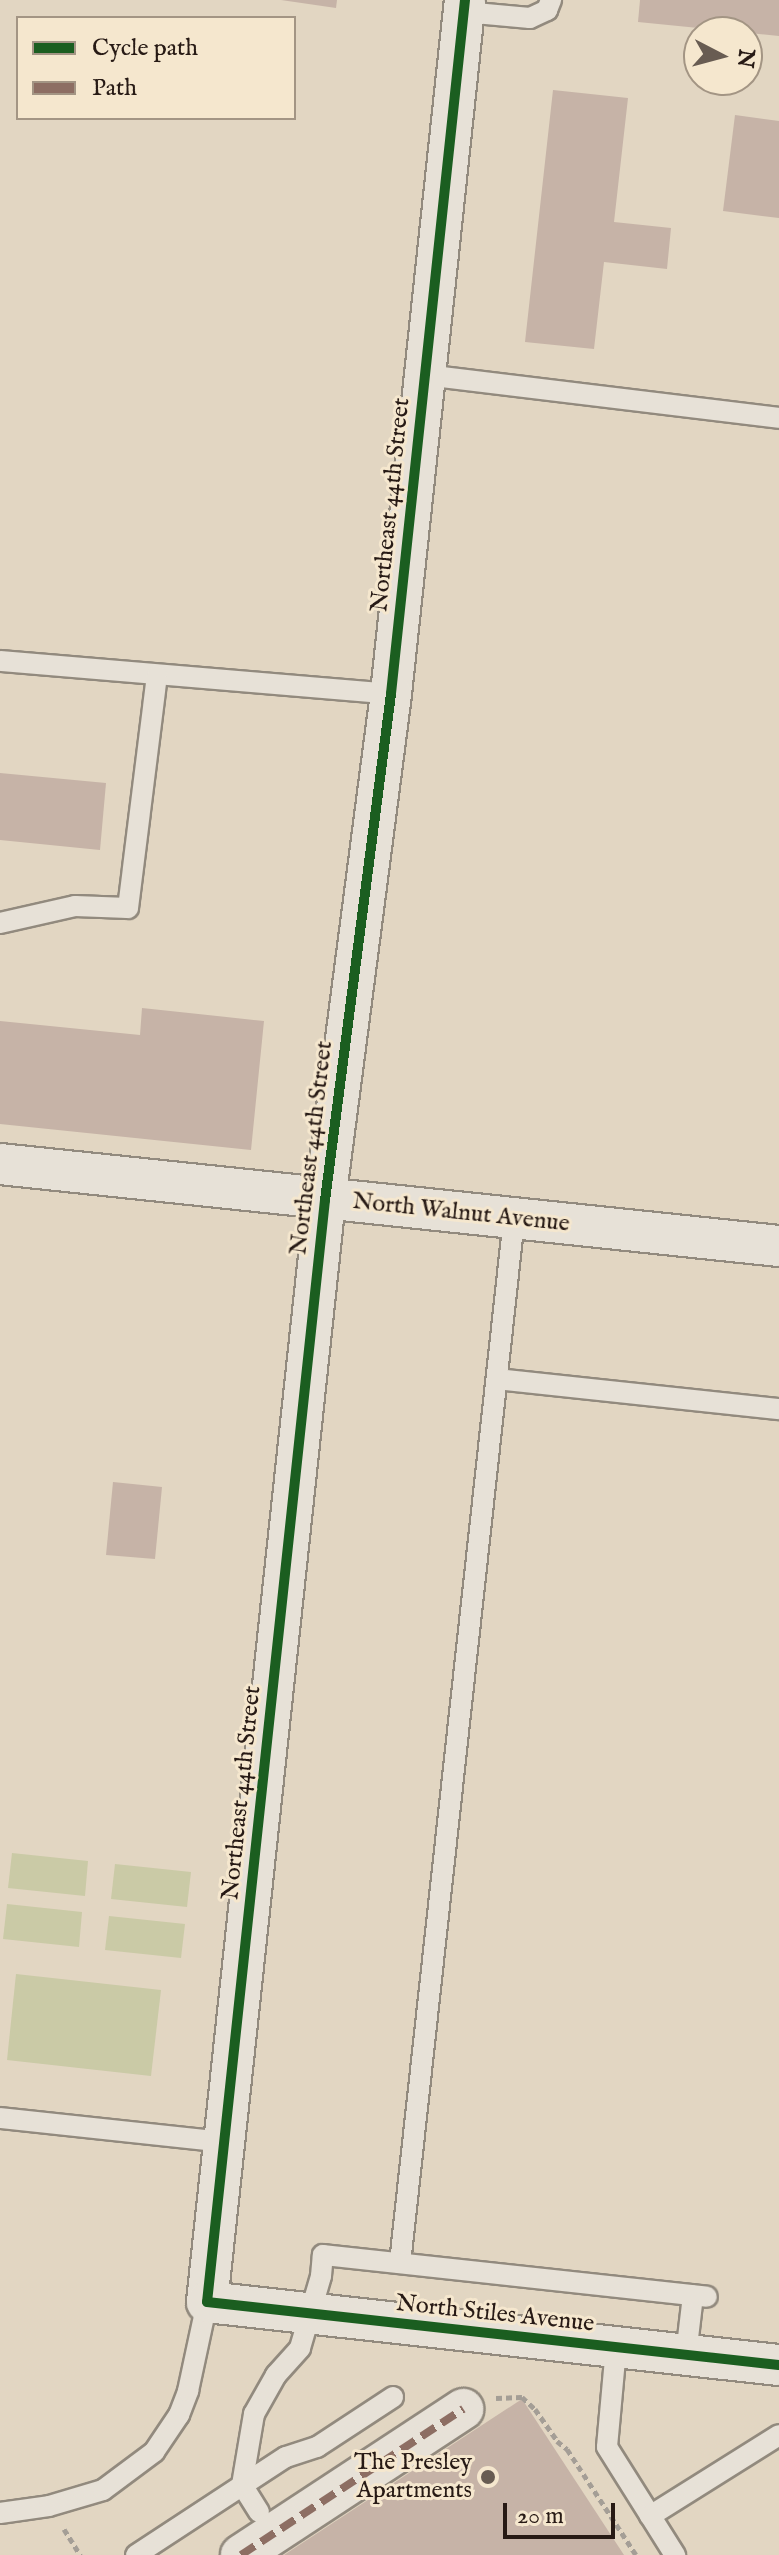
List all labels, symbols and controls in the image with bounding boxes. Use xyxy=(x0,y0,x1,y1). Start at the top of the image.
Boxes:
legend xyxy=(16,16,296,120)
north arrow xyxy=(683,16,763,96)
text: Cycle path xyxy=(92,33,198,64)
text: N xyxy=(730,47,760,69)
text: Path xyxy=(92,73,137,104)
street label: Northeast 44th Street xyxy=(365,396,417,614)
street label: Northeast 44th Street xyxy=(285,1039,339,1257)
street label: North Walnut Avenue xyxy=(351,1187,571,1239)
street label: Northeast 44th Street xyxy=(216,1684,268,1902)
street label: North Stiles Avenue xyxy=(394,2289,596,2339)
place label: The Presley Apartments xyxy=(354,2449,472,2505)
marker: The Presley Apartments xyxy=(479,2468,497,2486)
scale bar xyxy=(507,2487,619,2537)
text: 20 m xyxy=(517,2501,564,2532)

